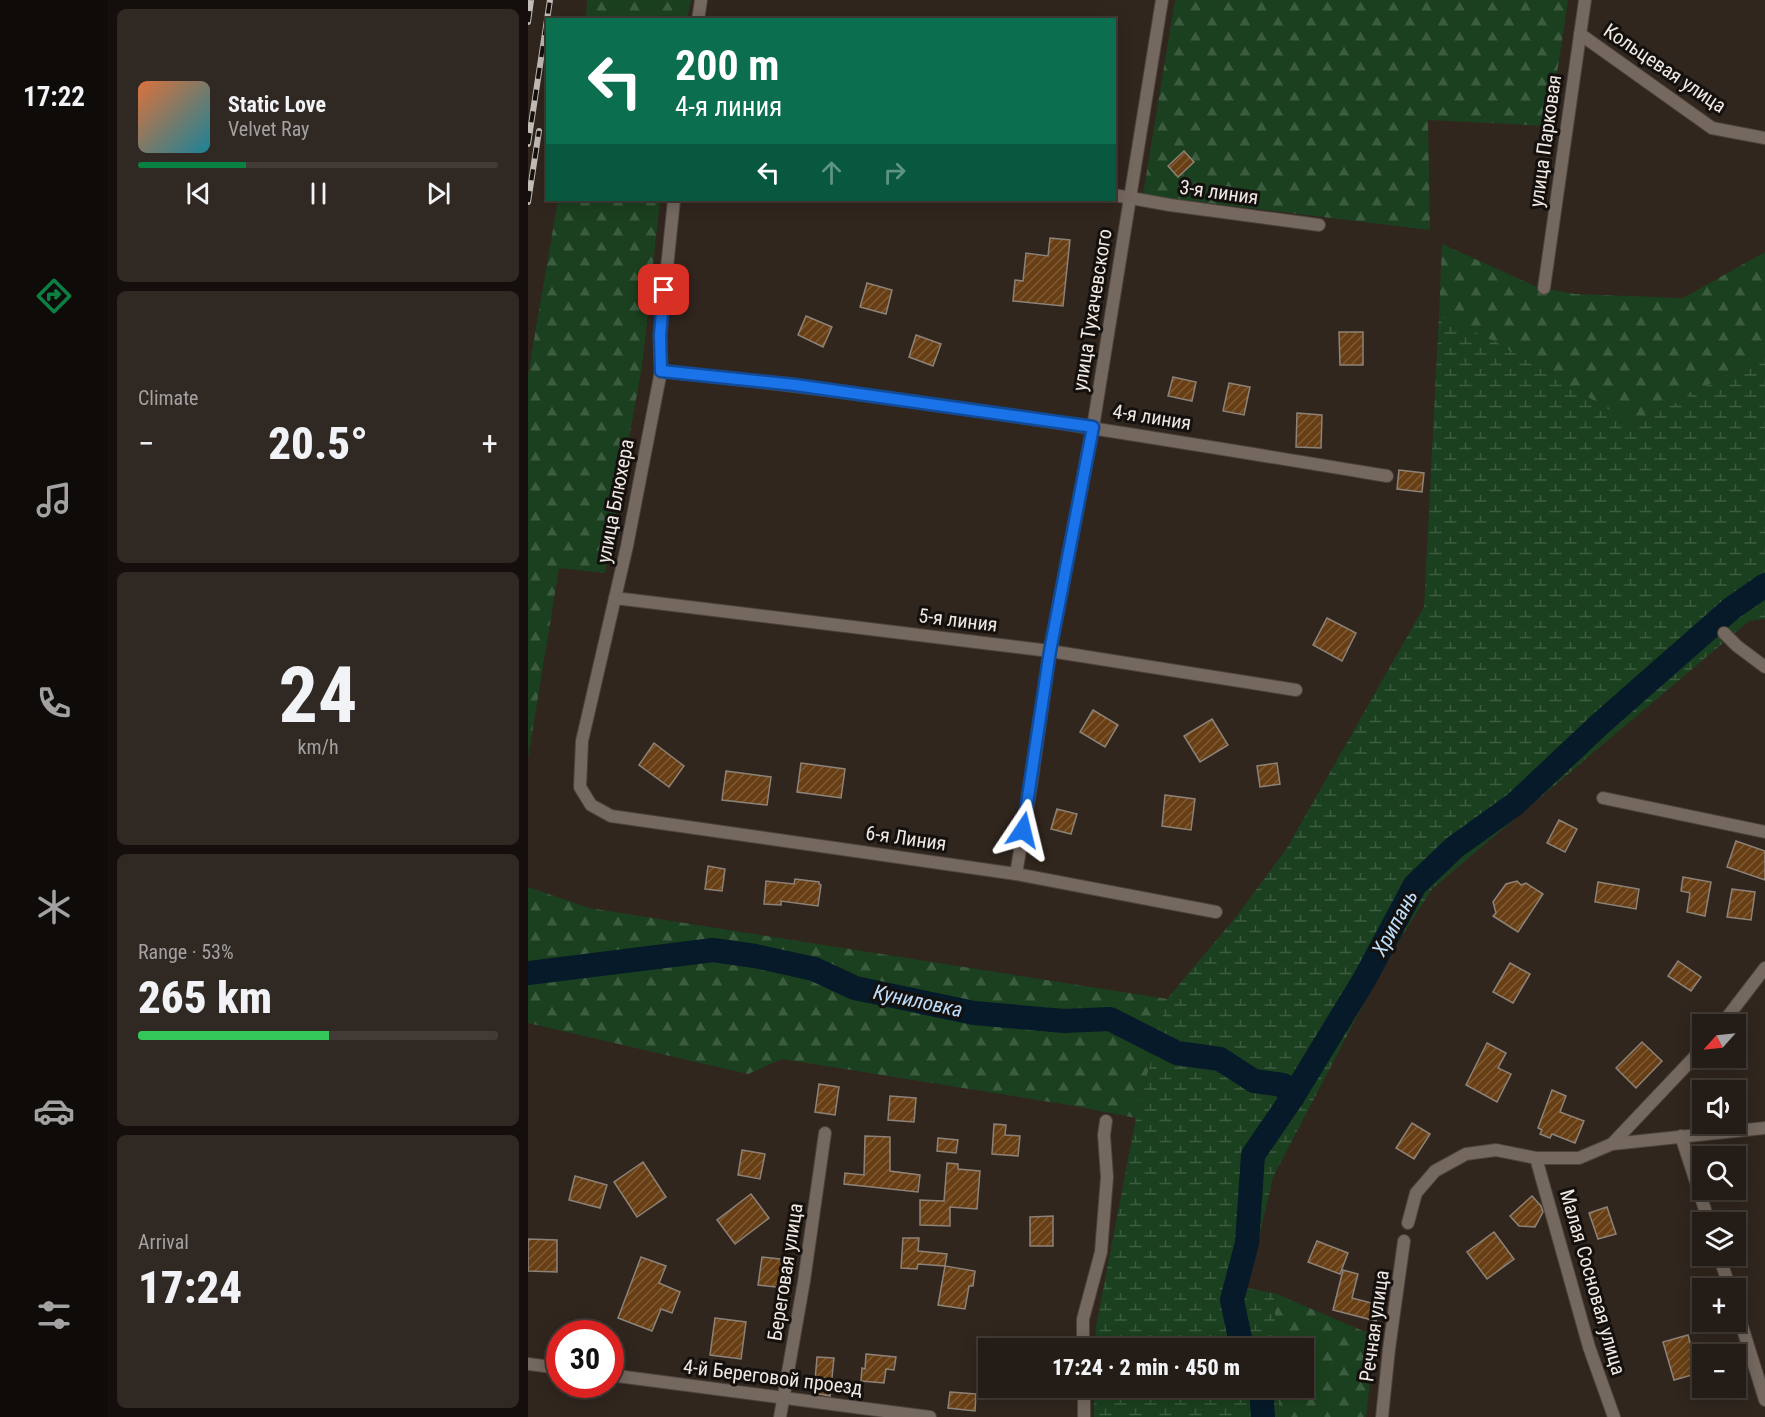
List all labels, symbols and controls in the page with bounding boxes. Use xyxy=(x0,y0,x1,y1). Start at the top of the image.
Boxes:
street label: Кольцевая улица xyxy=(1599,18,1731,118)
text: 200 m xyxy=(675,41,780,90)
icon: left xyxy=(576,42,654,120)
street label: улица Парковая xyxy=(1524,73,1566,209)
text: 17:22 xyxy=(23,81,85,113)
text: 4-я линия xyxy=(675,91,782,123)
text: Static Love xyxy=(228,92,326,117)
text: Velvet Ray xyxy=(228,117,309,141)
icon: left xyxy=(752,156,785,189)
icon: ahead xyxy=(815,156,848,189)
icon: right xyxy=(878,156,911,189)
street label: 3-я линия xyxy=(1178,175,1260,209)
icon: previous xyxy=(182,177,215,210)
icon: pause xyxy=(302,177,335,210)
icon: next xyxy=(422,177,455,210)
street label: улица Тухачевского xyxy=(1067,227,1117,393)
pin xyxy=(638,264,689,315)
icon: arrive xyxy=(647,273,680,306)
icon: directions xyxy=(33,275,75,317)
text: Climate xyxy=(138,386,198,410)
street label: 4-я линия xyxy=(1111,399,1193,435)
text: 20.5° xyxy=(268,417,368,470)
text: − xyxy=(138,424,155,463)
text: + xyxy=(482,424,498,463)
street label: улица Блюхера xyxy=(591,437,639,565)
icon: music xyxy=(33,479,75,521)
street label: 5-я линия xyxy=(917,603,999,637)
text: 24 xyxy=(279,650,357,741)
icon: phone xyxy=(33,682,75,724)
text: km/h xyxy=(297,735,339,759)
position arrow xyxy=(991,798,1055,862)
street label: 6-я Линия xyxy=(864,820,948,856)
icon: climate xyxy=(33,886,75,928)
water label: Хрипань xyxy=(1367,886,1423,961)
text: Range · 53% xyxy=(138,940,234,964)
text: 265 km xyxy=(138,971,272,1024)
water label: Куниловка xyxy=(871,980,965,1022)
north arrow xyxy=(1692,1014,1746,1068)
map controls xyxy=(1692,1014,1746,1398)
button: sound xyxy=(1692,1080,1746,1134)
icon: car xyxy=(33,1090,75,1132)
button: search xyxy=(1692,1146,1746,1200)
street label: Малая Сосновая улица xyxy=(1555,1186,1631,1378)
street label: Береговая улица xyxy=(762,1201,808,1343)
button: layers xyxy=(1692,1212,1746,1266)
text: Arrival xyxy=(138,1230,189,1254)
text: 17:24 xyxy=(138,1261,242,1314)
street label: Речная улица xyxy=(1354,1269,1394,1383)
button: + xyxy=(1692,1278,1746,1332)
icon: filters xyxy=(33,1294,75,1336)
speed limit sign: 30 xyxy=(546,1320,624,1398)
button: − xyxy=(1692,1344,1746,1398)
street label: 4-й Береговой проезд xyxy=(682,1354,864,1400)
text: 17:24 · 2 min · 450 m xyxy=(1052,1355,1240,1380)

